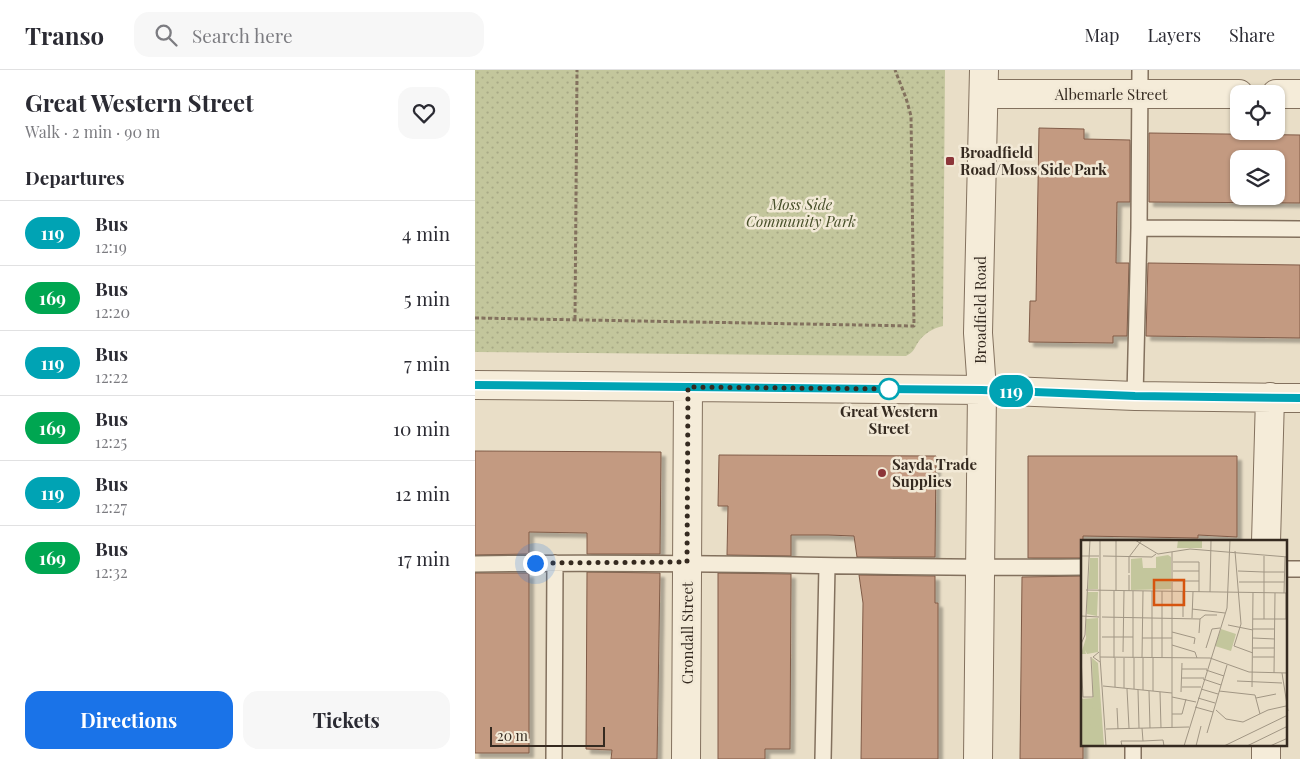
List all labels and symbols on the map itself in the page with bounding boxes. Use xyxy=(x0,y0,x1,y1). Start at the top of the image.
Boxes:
street label: Albemarle Street xyxy=(1054,84,1168,104)
place label: Broadfield Road/Moss Side Park xyxy=(960,142,1107,179)
marker: Broadfield Road/Moss Side Park xyxy=(944,155,956,167)
park label: Moss Side Community Park xyxy=(746,194,856,231)
street label: Broadfield Road xyxy=(970,256,990,364)
line badge: 119 xyxy=(982,375,1040,407)
marker: Great Western Street xyxy=(878,378,900,400)
place label: Great Western Street xyxy=(840,401,939,438)
place label: Sayda Trade Supplies xyxy=(892,454,978,491)
marker: Sayda Trade Supplies xyxy=(876,467,888,479)
inset map xyxy=(1081,540,1287,746)
your location xyxy=(523,551,548,576)
street label: Crondall Street xyxy=(677,581,697,684)
scale bar xyxy=(490,724,605,747)

